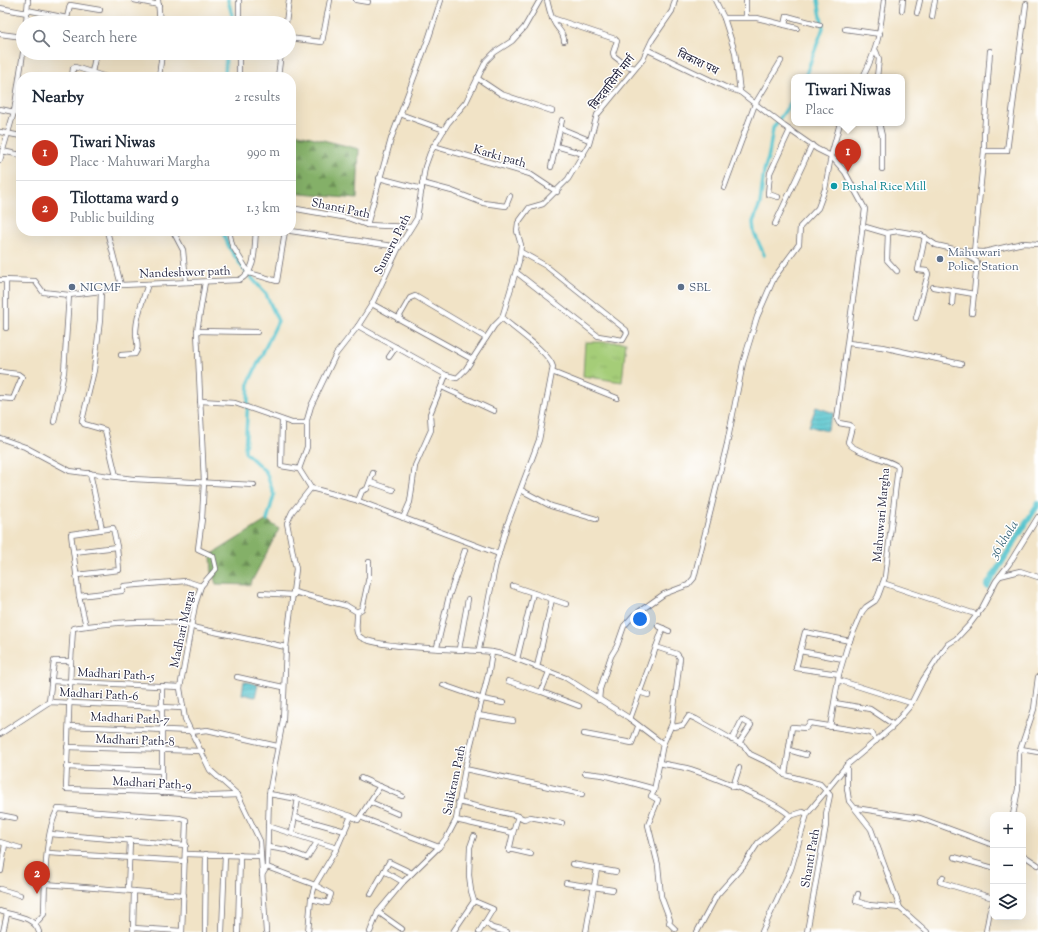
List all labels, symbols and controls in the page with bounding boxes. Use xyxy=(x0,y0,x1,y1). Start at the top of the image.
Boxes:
search box xyxy=(16,16,296,60)
icon: search xyxy=(30,27,52,49)
text: Search here xyxy=(62,28,137,49)
street label: विकाश पथ xyxy=(673,45,722,81)
street label: बिन्दवासिनी मार्ग xyxy=(585,51,641,115)
popup xyxy=(791,74,905,126)
text: Tiwari Niwas xyxy=(805,81,891,102)
text: Nearby xyxy=(32,86,84,110)
text: 2 results xyxy=(235,89,280,107)
text: Place xyxy=(805,102,834,120)
text: Tiwari Niwas xyxy=(70,133,155,154)
pin: 1 xyxy=(835,139,861,172)
street label: Karki path xyxy=(471,141,528,173)
text: 1 xyxy=(43,144,47,162)
text: 990 m xyxy=(247,144,280,162)
text: Place · Mahuwari Margha xyxy=(70,154,210,172)
place label: Bushal Rice Mill xyxy=(842,178,927,196)
marker: Bushal Rice Mill xyxy=(829,181,839,191)
text: Tilottama ward 9 xyxy=(70,189,178,210)
street label: Shanti Path xyxy=(310,194,372,224)
text: 2 xyxy=(42,200,48,218)
text: 1.3 km xyxy=(246,200,280,218)
text: Public building xyxy=(70,210,154,228)
street label: Sumeru Path xyxy=(370,211,416,278)
place label: Mahuwari Police Station xyxy=(948,244,1019,276)
marker: Mahuwari Police Station xyxy=(935,254,945,264)
street label: Nandeshwor path xyxy=(139,262,231,284)
place label: NICMF xyxy=(80,279,121,297)
place label: SBL xyxy=(689,279,711,297)
marker: NICMF xyxy=(67,282,77,292)
marker: SBL xyxy=(676,282,686,292)
street label: Mahuwari Margha xyxy=(869,467,895,563)
water label: 36 khola xyxy=(985,517,1024,564)
street label: Madhari Marga xyxy=(166,589,200,669)
your location xyxy=(630,609,650,629)
street label: Madhari Path-5 xyxy=(77,664,155,686)
street label: Madhari Path-6 xyxy=(59,684,139,706)
street label: Madhari Path-7 xyxy=(90,709,170,729)
street label: Madhari Path-8 xyxy=(95,731,175,751)
street label: Salikram Path xyxy=(439,743,471,817)
street label: Madhari Path-9 xyxy=(112,773,192,795)
map controls xyxy=(990,812,1026,920)
button: + xyxy=(990,812,1026,848)
street label: Shanti Path xyxy=(797,827,825,889)
button: − xyxy=(990,848,1026,884)
pin: 2 xyxy=(24,861,50,894)
button: layers xyxy=(990,884,1026,920)

